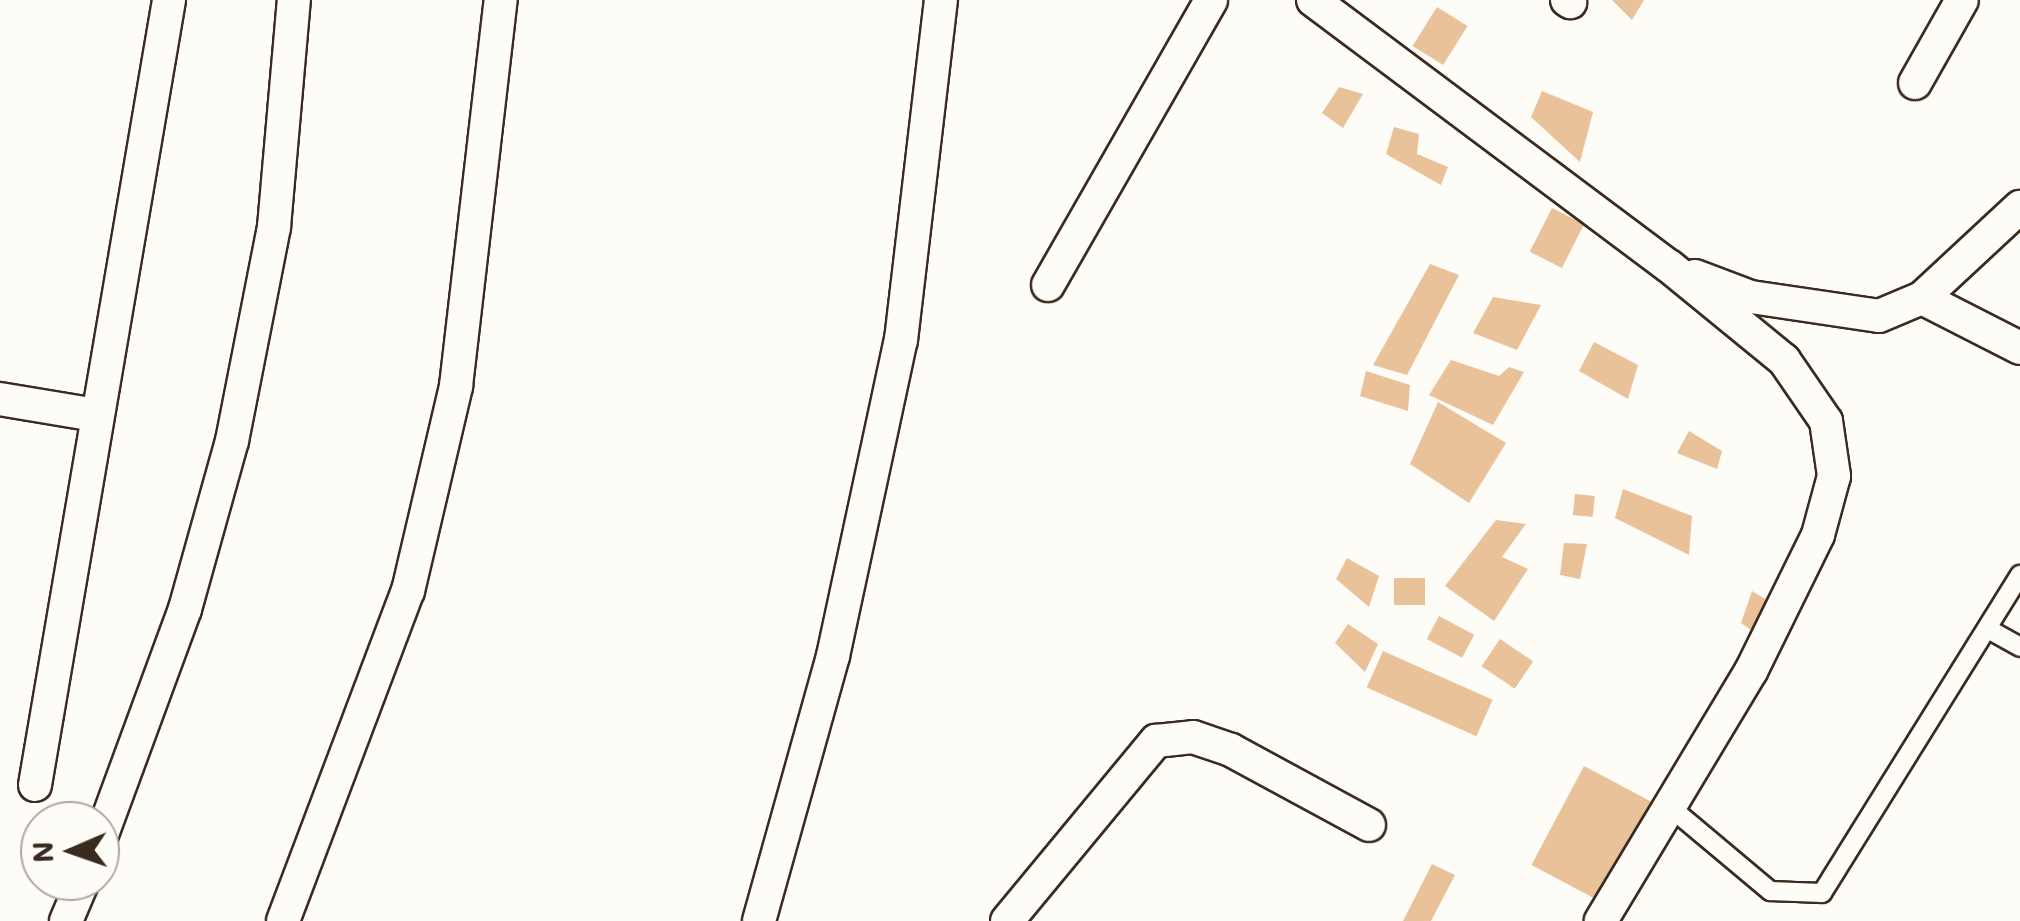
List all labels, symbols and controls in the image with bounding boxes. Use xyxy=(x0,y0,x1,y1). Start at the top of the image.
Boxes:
north arrow xyxy=(20,801,120,901)
text: N xyxy=(24,841,60,863)

